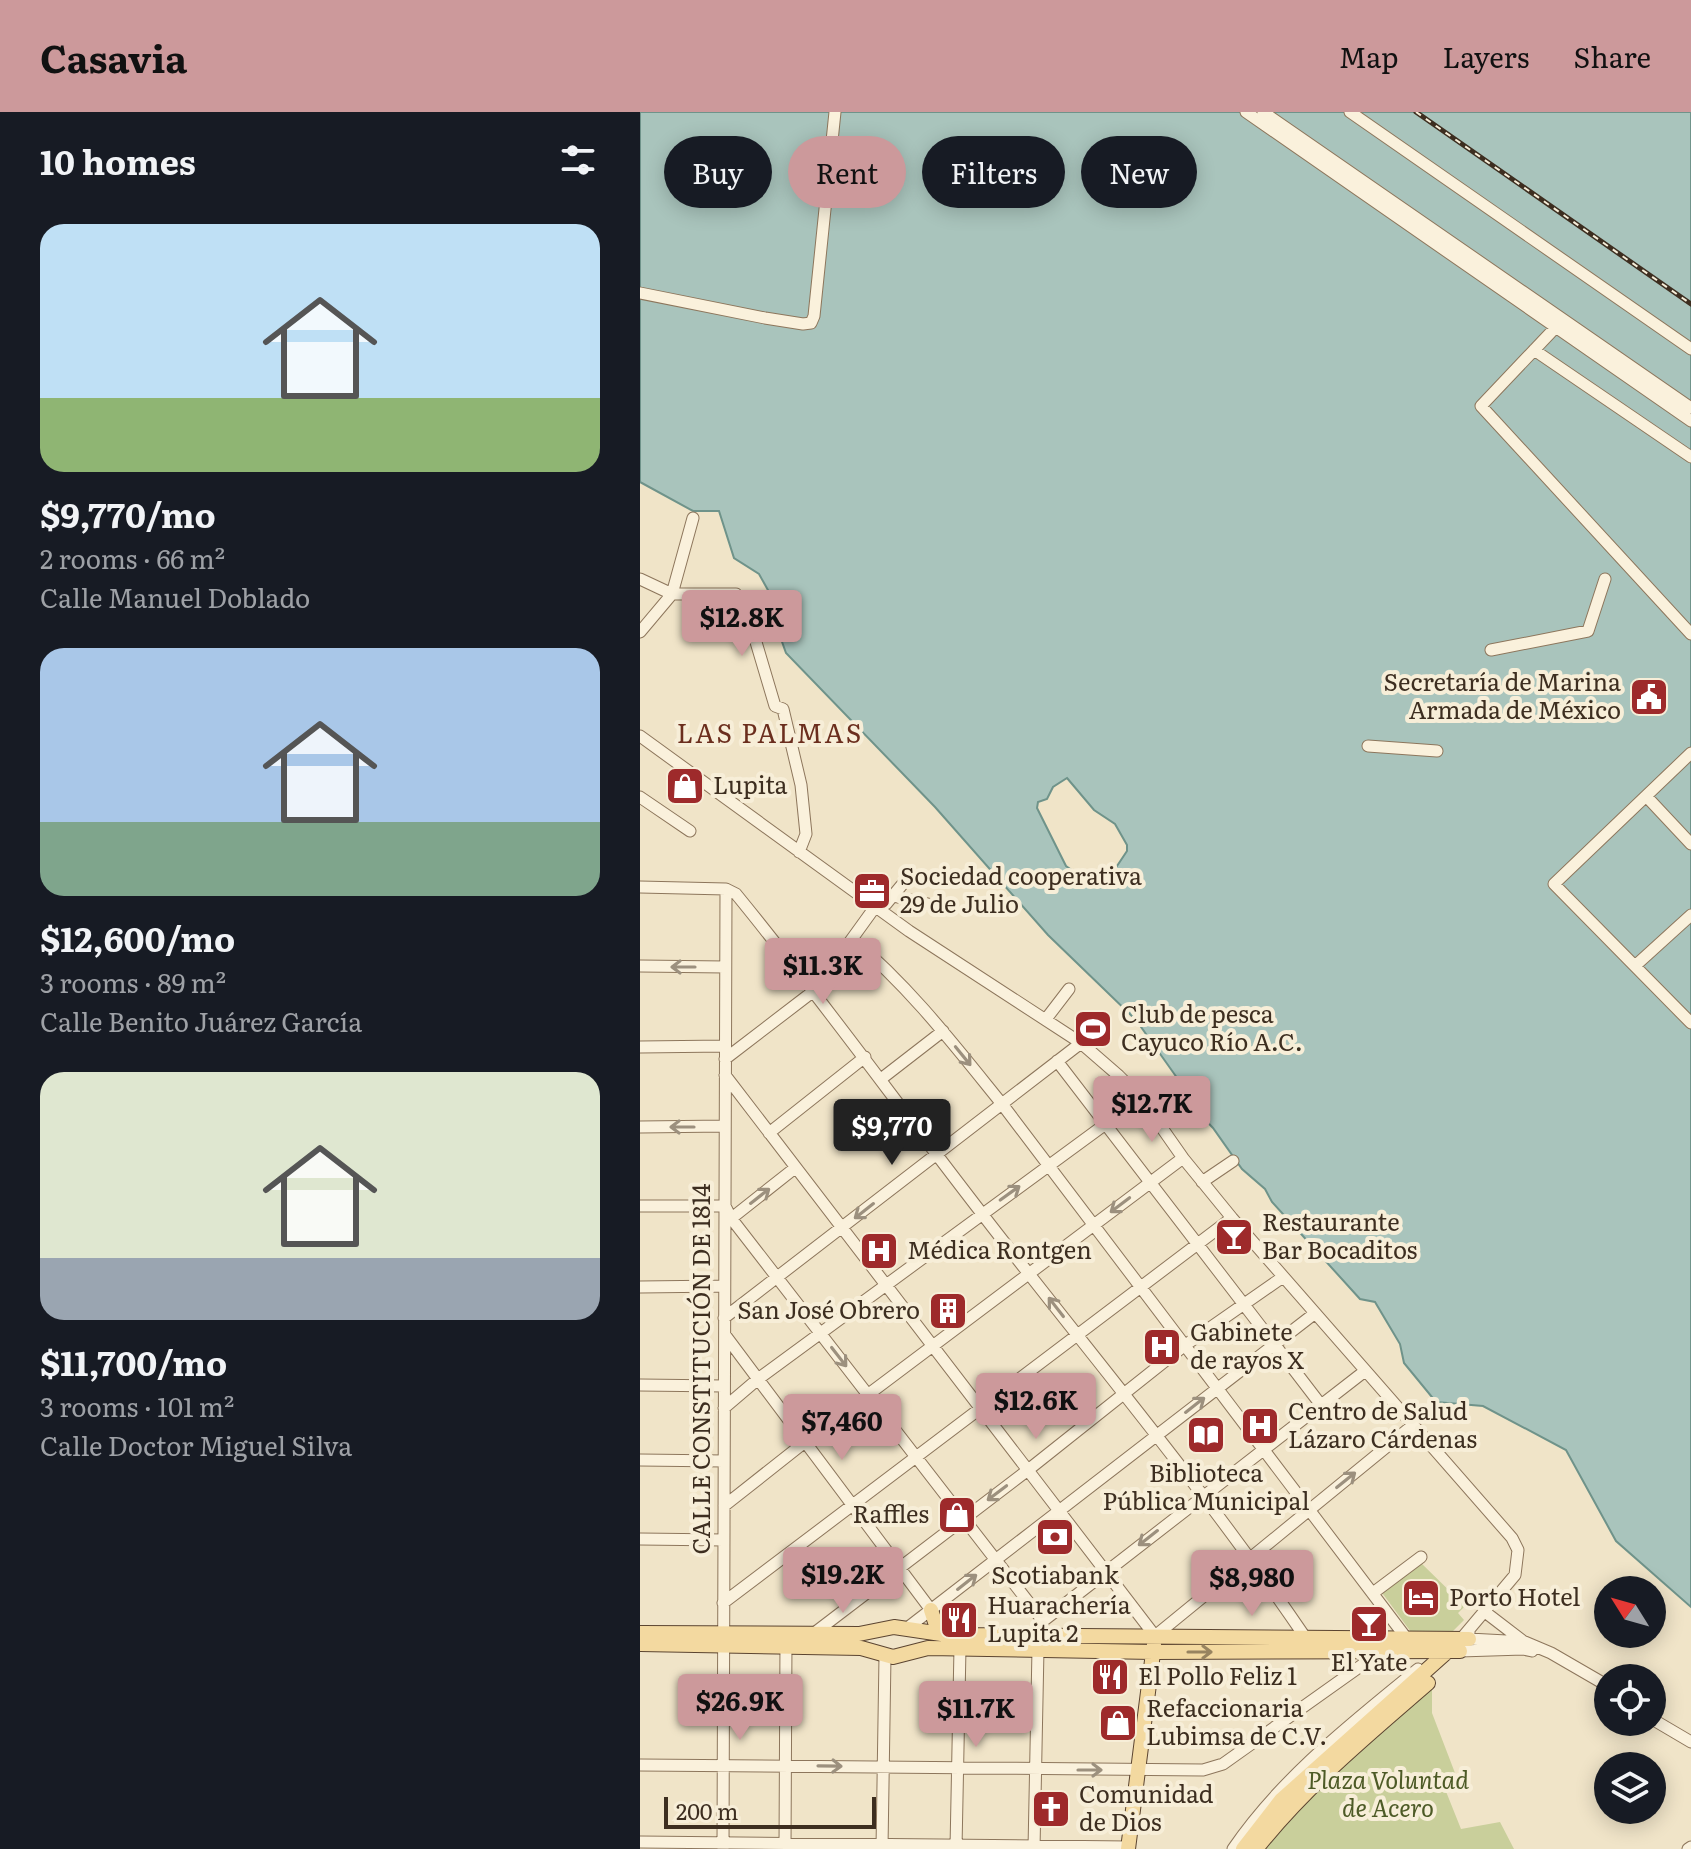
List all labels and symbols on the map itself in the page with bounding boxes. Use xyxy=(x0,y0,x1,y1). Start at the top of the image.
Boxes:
pin: $12.8K xyxy=(677,590,807,658)
place label: Secretaría de Marina Armada de México xyxy=(1384,663,1621,726)
public building icon: Secretaría de Marina Armada de México xyxy=(1628,676,1670,718)
district label: LAS PALMAS xyxy=(677,712,863,751)
shop icon: Lupita xyxy=(664,765,706,807)
place label: Lupita xyxy=(713,766,788,801)
place label: Sociedad cooperativa 29 de Julio xyxy=(900,857,1142,920)
office icon: Sociedad cooperativa 29 de Julio xyxy=(851,870,893,912)
pin: $11.3K xyxy=(758,938,888,1006)
one-way arrow xyxy=(670,959,697,975)
place label: Club de pesca Cayuco Río A.C. xyxy=(1121,995,1303,1058)
sports icon: Club de pesca Cayuco Río A.C. xyxy=(1072,1008,1114,1050)
one-way arrow xyxy=(954,1045,972,1066)
pin: $12.7K xyxy=(1087,1076,1217,1144)
pin: $9,770 xyxy=(827,1099,957,1167)
one-way arrow xyxy=(669,1119,696,1135)
street label: CALLE CONSTITUCIÓN DE 1814 xyxy=(682,1183,717,1555)
one-way arrow xyxy=(999,1185,1021,1202)
one-way arrow xyxy=(749,1187,770,1204)
one-way arrow xyxy=(1110,1196,1131,1213)
one-way arrow xyxy=(854,1202,875,1219)
place label: Restaurante Bar Bocaditos xyxy=(1262,1203,1418,1266)
bar icon: Restaurante Bar Bocaditos xyxy=(1213,1216,1255,1258)
hospital icon: Médica Rontgen xyxy=(858,1230,900,1272)
place label: Médica Rontgen xyxy=(907,1231,1092,1266)
building icon: San José Obrero xyxy=(927,1290,969,1332)
place label: San José Obrero xyxy=(737,1291,920,1326)
one-way arrow xyxy=(1048,1297,1065,1318)
place label: Gabinete de rayos X xyxy=(1190,1313,1304,1376)
hospital icon: Gabinete de rayos X xyxy=(1141,1326,1183,1368)
one-way arrow xyxy=(830,1346,847,1367)
pin: $12.6K xyxy=(971,1373,1101,1441)
place label: Centro de Salud Lázaro Cárdenas xyxy=(1288,1392,1477,1455)
pin: $7,460 xyxy=(777,1394,907,1462)
one-way arrow xyxy=(1184,1397,1205,1414)
hospital icon: Centro de Salud Lázaro Cárdenas xyxy=(1239,1405,1281,1447)
library icon: Biblioteca Pública Municipal xyxy=(1185,1414,1227,1456)
place label: Biblioteca Pública Municipal xyxy=(1103,1454,1309,1517)
one-way arrow xyxy=(1335,1472,1356,1490)
one-way arrow xyxy=(987,1484,1008,1501)
shop icon: Raffles xyxy=(936,1494,978,1536)
place label: Raffles xyxy=(852,1495,929,1530)
bank icon: Scotiabank xyxy=(1034,1516,1076,1558)
one-way arrow xyxy=(1138,1530,1160,1547)
pin: $19.2K xyxy=(778,1547,908,1615)
pin: $8,980 xyxy=(1187,1550,1317,1618)
place label: Scotiabank xyxy=(991,1556,1119,1591)
one-way arrow xyxy=(956,1573,978,1590)
north arrow xyxy=(1594,1576,1666,1648)
hotel icon: Porto Hotel xyxy=(1400,1577,1442,1619)
place label: Porto Hotel xyxy=(1449,1578,1580,1613)
place label: Huarachería Lupita 2 xyxy=(987,1586,1131,1649)
restaurant icon: Huarachería Lupita 2 xyxy=(938,1599,980,1641)
bar icon: El Yate xyxy=(1348,1603,1390,1645)
place label: El Yate xyxy=(1330,1643,1408,1678)
one-way arrow xyxy=(1186,1644,1213,1660)
restaurant icon: El Pollo Feliz 1 xyxy=(1089,1656,1131,1698)
place label: El Pollo Feliz 1 xyxy=(1138,1657,1297,1692)
pin: $26.9K xyxy=(675,1674,805,1742)
pin: $11.7K xyxy=(911,1681,1041,1749)
place label: Refaccionaria Lubimsa de C.V. xyxy=(1146,1689,1327,1752)
shop icon: Refaccionaria Lubimsa de C.V. xyxy=(1097,1702,1139,1744)
one-way arrow xyxy=(816,1759,843,1774)
park label: Plaza Voluntad de Acero xyxy=(1307,1761,1469,1824)
one-way arrow xyxy=(1076,1762,1103,1778)
place label: Comunidad de Dios xyxy=(1079,1775,1214,1838)
church icon: Comunidad de Dios xyxy=(1030,1788,1072,1830)
scale bar xyxy=(664,1793,876,1829)

